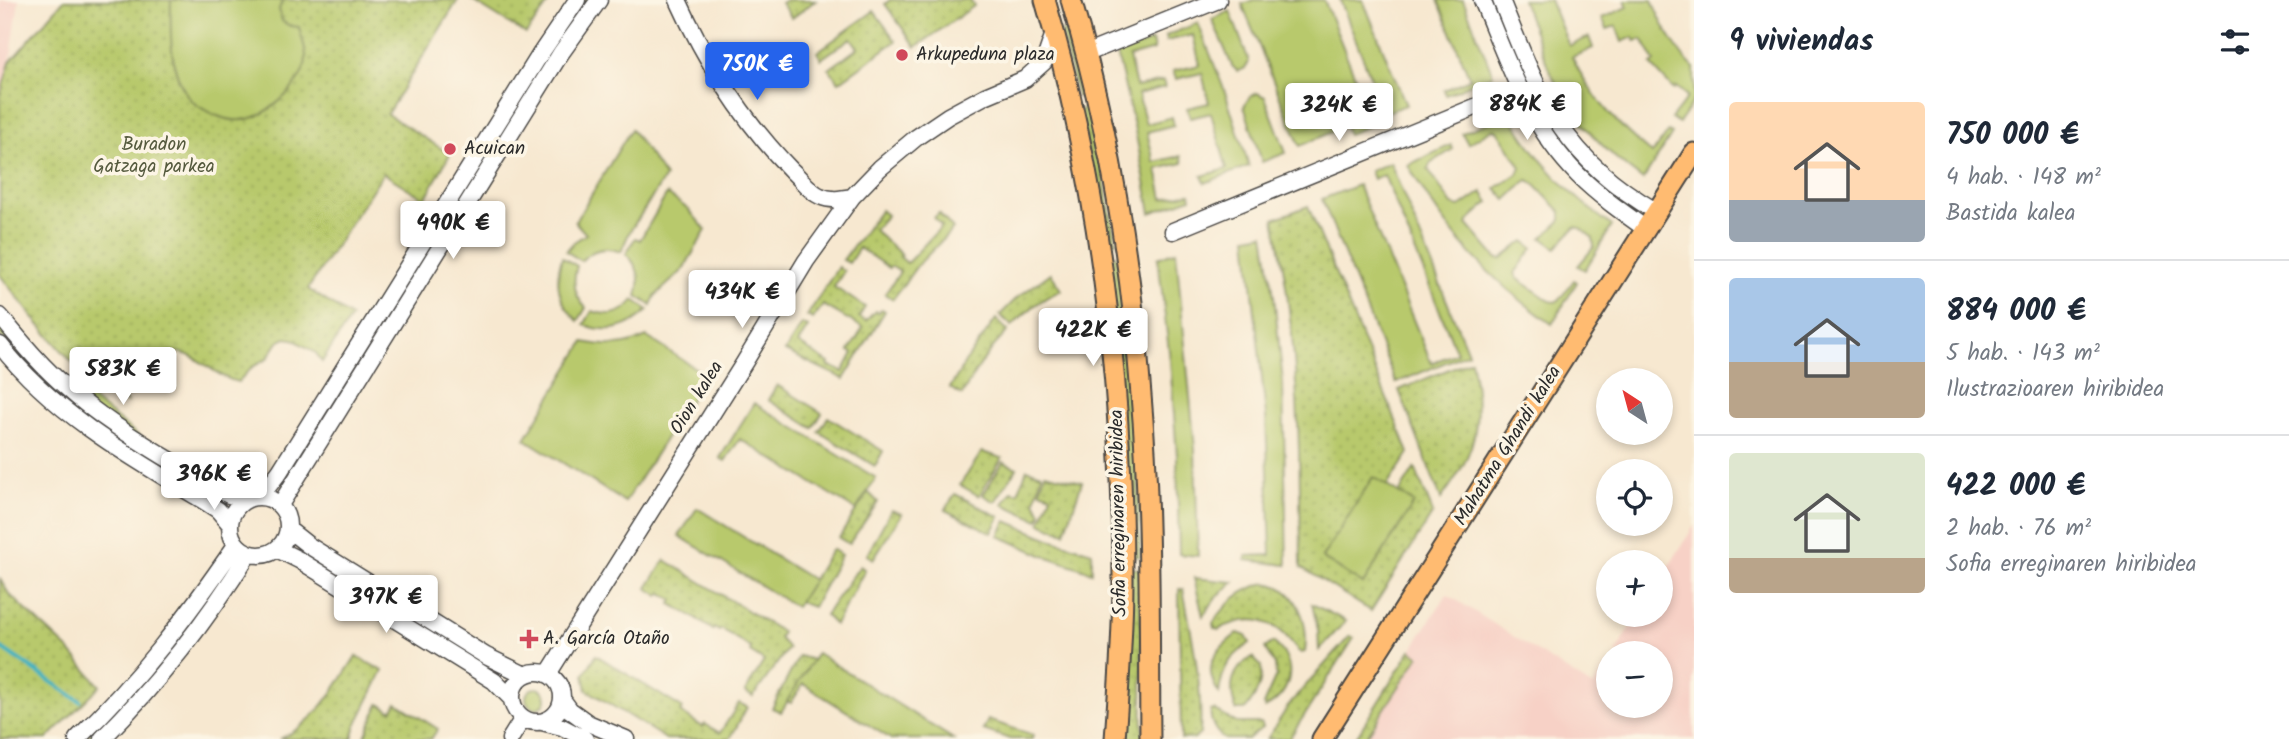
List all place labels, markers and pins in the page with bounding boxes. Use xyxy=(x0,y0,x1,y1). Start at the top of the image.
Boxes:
place label: Arkupeduna plaza xyxy=(916,40,1055,70)
pin: 750K € xyxy=(700,42,814,102)
marker: Arkupeduna plaza xyxy=(894,47,910,63)
pin: 884K € xyxy=(1470,82,1584,142)
pin: 324K € xyxy=(1282,83,1396,143)
place label: Acuican xyxy=(464,134,525,164)
marker: Acuican xyxy=(442,141,458,157)
pin: 490K € xyxy=(396,202,510,261)
pin: 434K € xyxy=(685,270,799,330)
pin: 422K € xyxy=(1036,308,1150,368)
pin: 583K € xyxy=(66,348,180,407)
pin: 396K € xyxy=(157,452,271,512)
pin: 397K € xyxy=(329,576,443,635)
place label: A. García Otaño xyxy=(543,624,670,654)
marker: A. García Otaño xyxy=(521,631,537,647)

